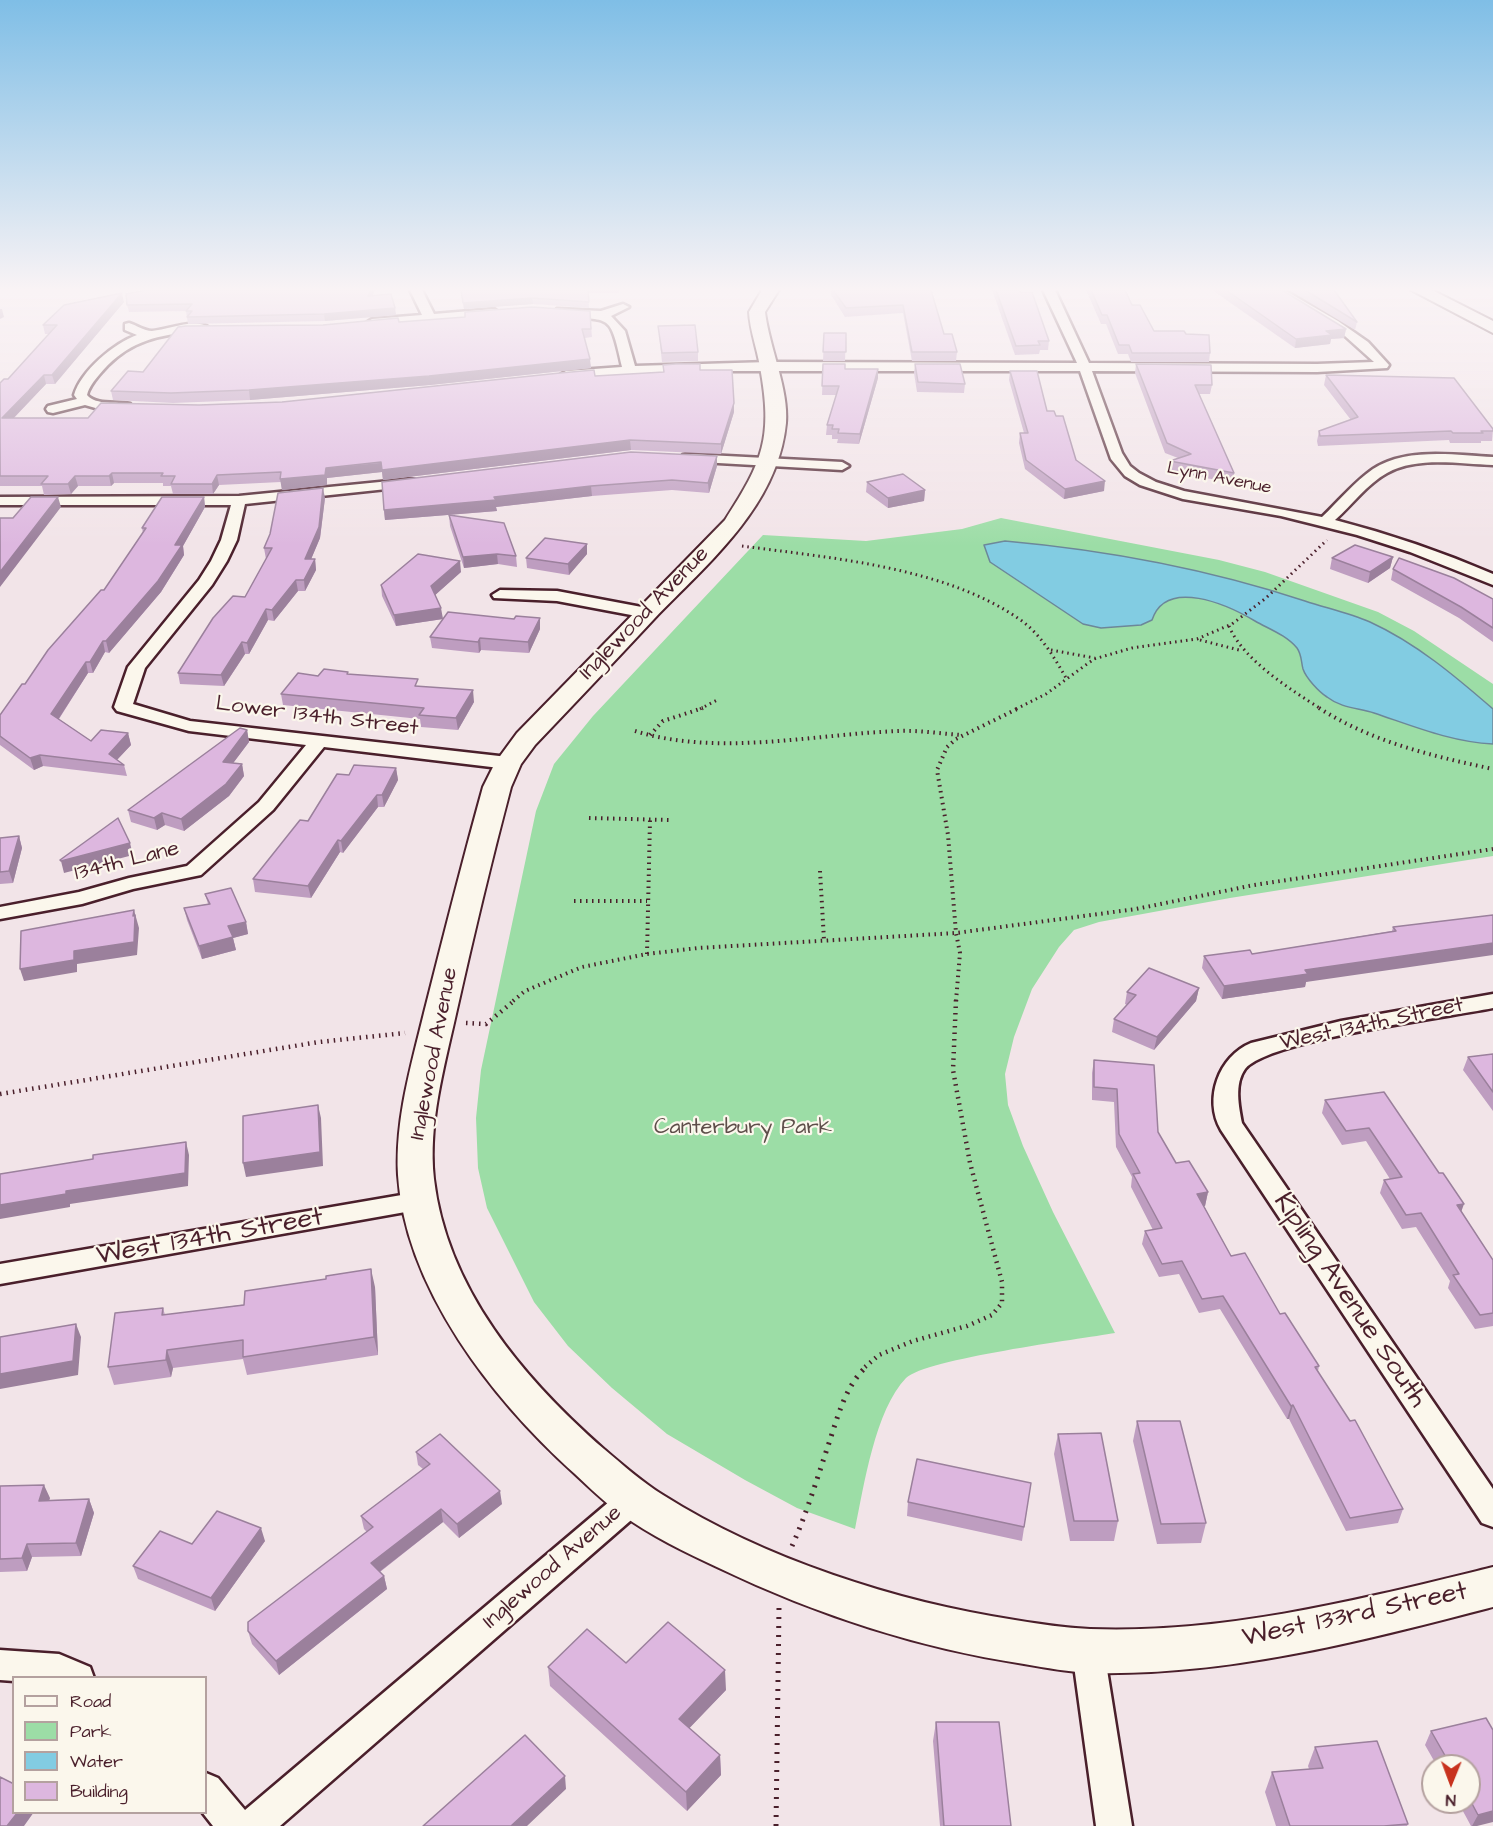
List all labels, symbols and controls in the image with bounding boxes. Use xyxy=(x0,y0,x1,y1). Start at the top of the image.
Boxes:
street label: Lynn Avenue xyxy=(1165,458,1273,500)
street label: Inglewood Avenue xyxy=(575,542,715,686)
street label: Lower 134th Street xyxy=(214,691,420,743)
street label: 134th Lane xyxy=(72,836,182,888)
street label: Inglewood Avenue xyxy=(405,966,465,1142)
street label: West 134th Street xyxy=(1278,993,1466,1057)
park label: Canterbury Park xyxy=(654,1115,832,1141)
street label: Kipling Avenue South xyxy=(1265,1188,1433,1414)
street label: West 134th Street xyxy=(94,1202,326,1274)
street label: Inglewood Avenue xyxy=(478,1501,628,1635)
street label: West 133rd Street xyxy=(1240,1576,1470,1656)
legend xyxy=(12,1676,207,1814)
text: Road xyxy=(70,1689,111,1714)
text: Park xyxy=(70,1719,112,1744)
text: Water xyxy=(70,1749,123,1774)
north arrow xyxy=(1421,1754,1481,1814)
text: Building xyxy=(70,1779,128,1804)
text: N xyxy=(1446,1789,1456,1811)

